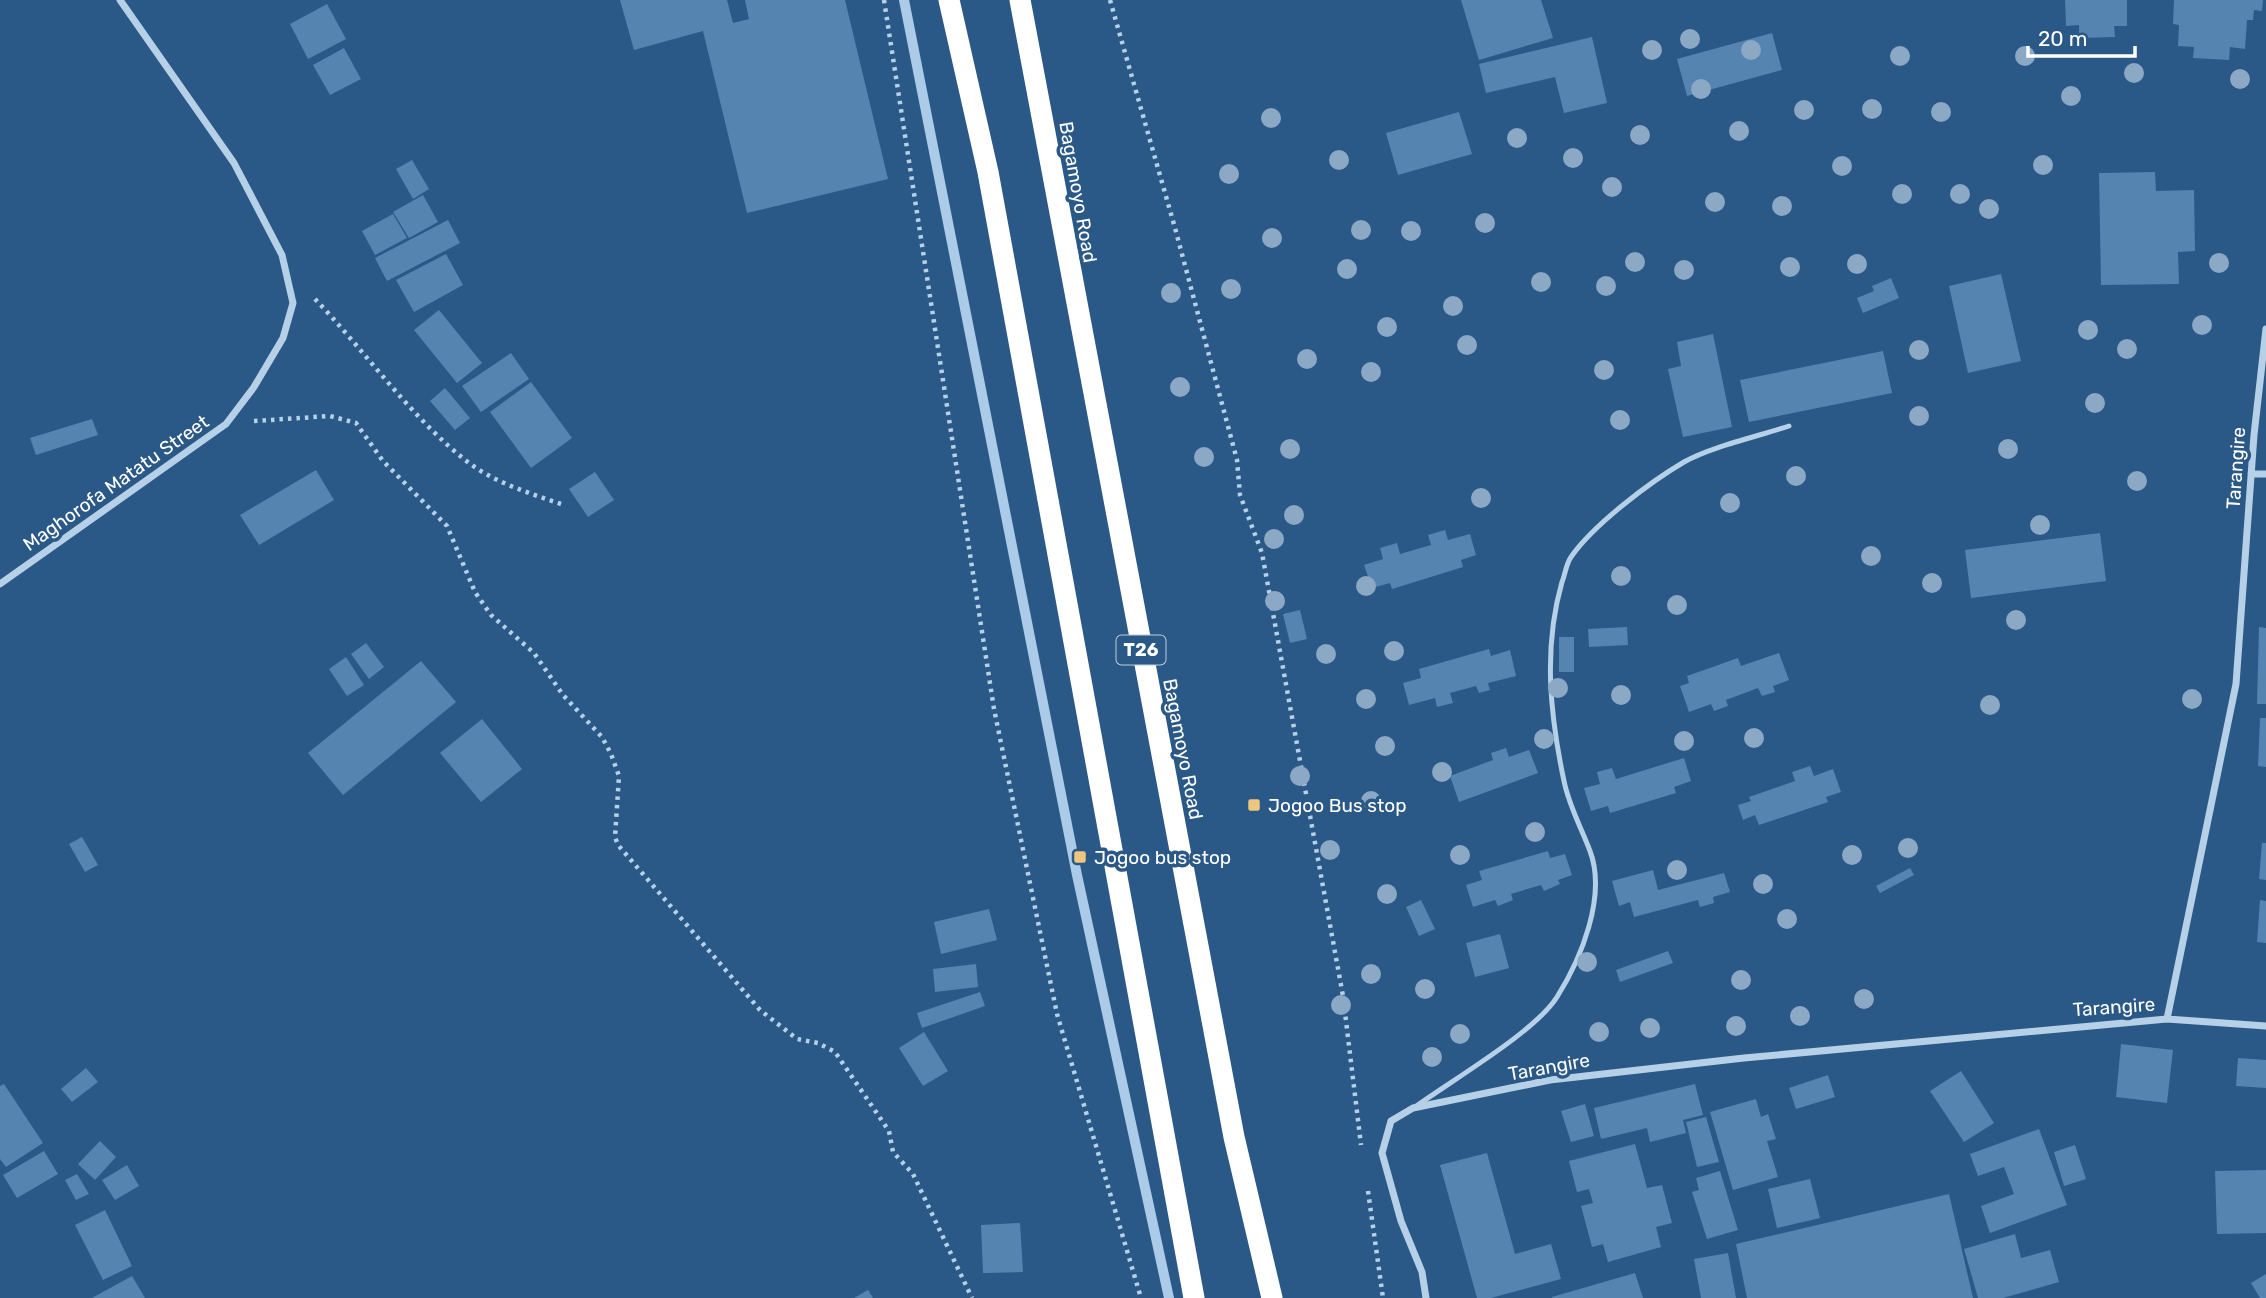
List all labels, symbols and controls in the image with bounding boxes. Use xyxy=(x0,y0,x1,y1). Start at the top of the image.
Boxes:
scale bar xyxy=(2028,14,2135,58)
text: 20 m xyxy=(2038,26,2087,51)
street label: Bagamoyo Road xyxy=(1054,120,1102,264)
street label: Maghorofa Matatu Street xyxy=(19,410,214,556)
street label: Tarangire xyxy=(2222,426,2250,510)
road number: T26 xyxy=(1116,636,1166,664)
street label: Bagamoyo Road xyxy=(1158,677,1208,821)
place label: Jogoo Bus stop xyxy=(1268,794,1407,817)
marker: Jogoo Bus stop xyxy=(1246,797,1262,813)
place label: Jogoo bus stop xyxy=(1094,846,1231,869)
marker: Jogoo bus stop xyxy=(1072,849,1088,865)
street label: Tarangire xyxy=(2072,993,2156,1021)
street label: Tarangire xyxy=(1506,1049,1592,1085)

